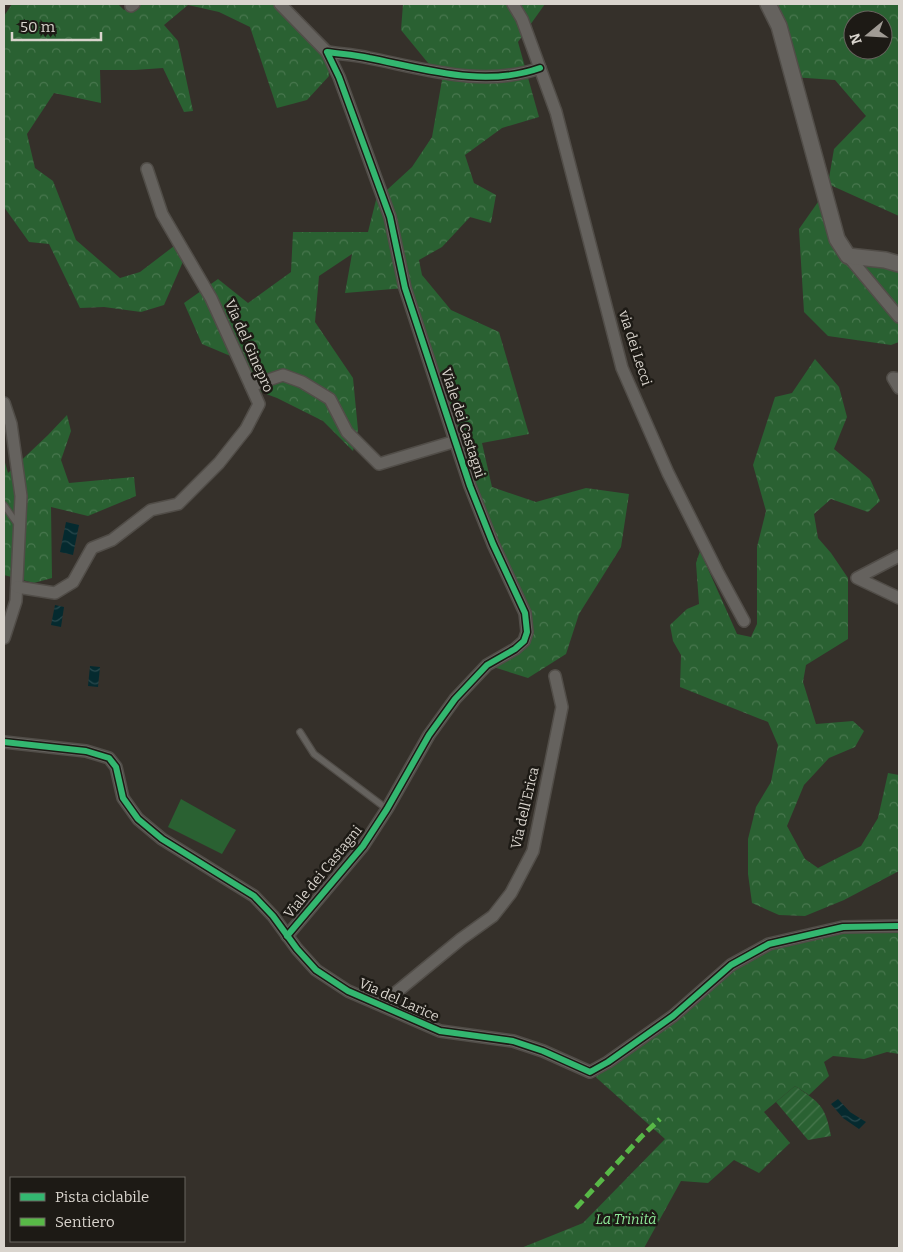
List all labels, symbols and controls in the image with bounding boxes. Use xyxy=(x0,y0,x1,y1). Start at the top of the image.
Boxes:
scale bar xyxy=(12,10,101,42)
north arrow xyxy=(843,10,893,60)
text: 50 m xyxy=(20,18,56,36)
text: N xyxy=(846,31,866,47)
street label: Via del Ginepro xyxy=(221,297,277,395)
street label: via dei Lecci xyxy=(615,307,655,388)
street label: Viale dei Castagni xyxy=(437,366,489,480)
street label: Via dell'Erica xyxy=(507,765,543,851)
street label: Viale dei Castagni xyxy=(280,822,366,922)
street label: Via del Larice xyxy=(356,975,442,1025)
legend xyxy=(10,1177,185,1242)
text: Pista ciclabile xyxy=(55,1188,149,1206)
park label: La Trinità xyxy=(596,1211,656,1228)
text: Sentiero xyxy=(55,1213,115,1231)

